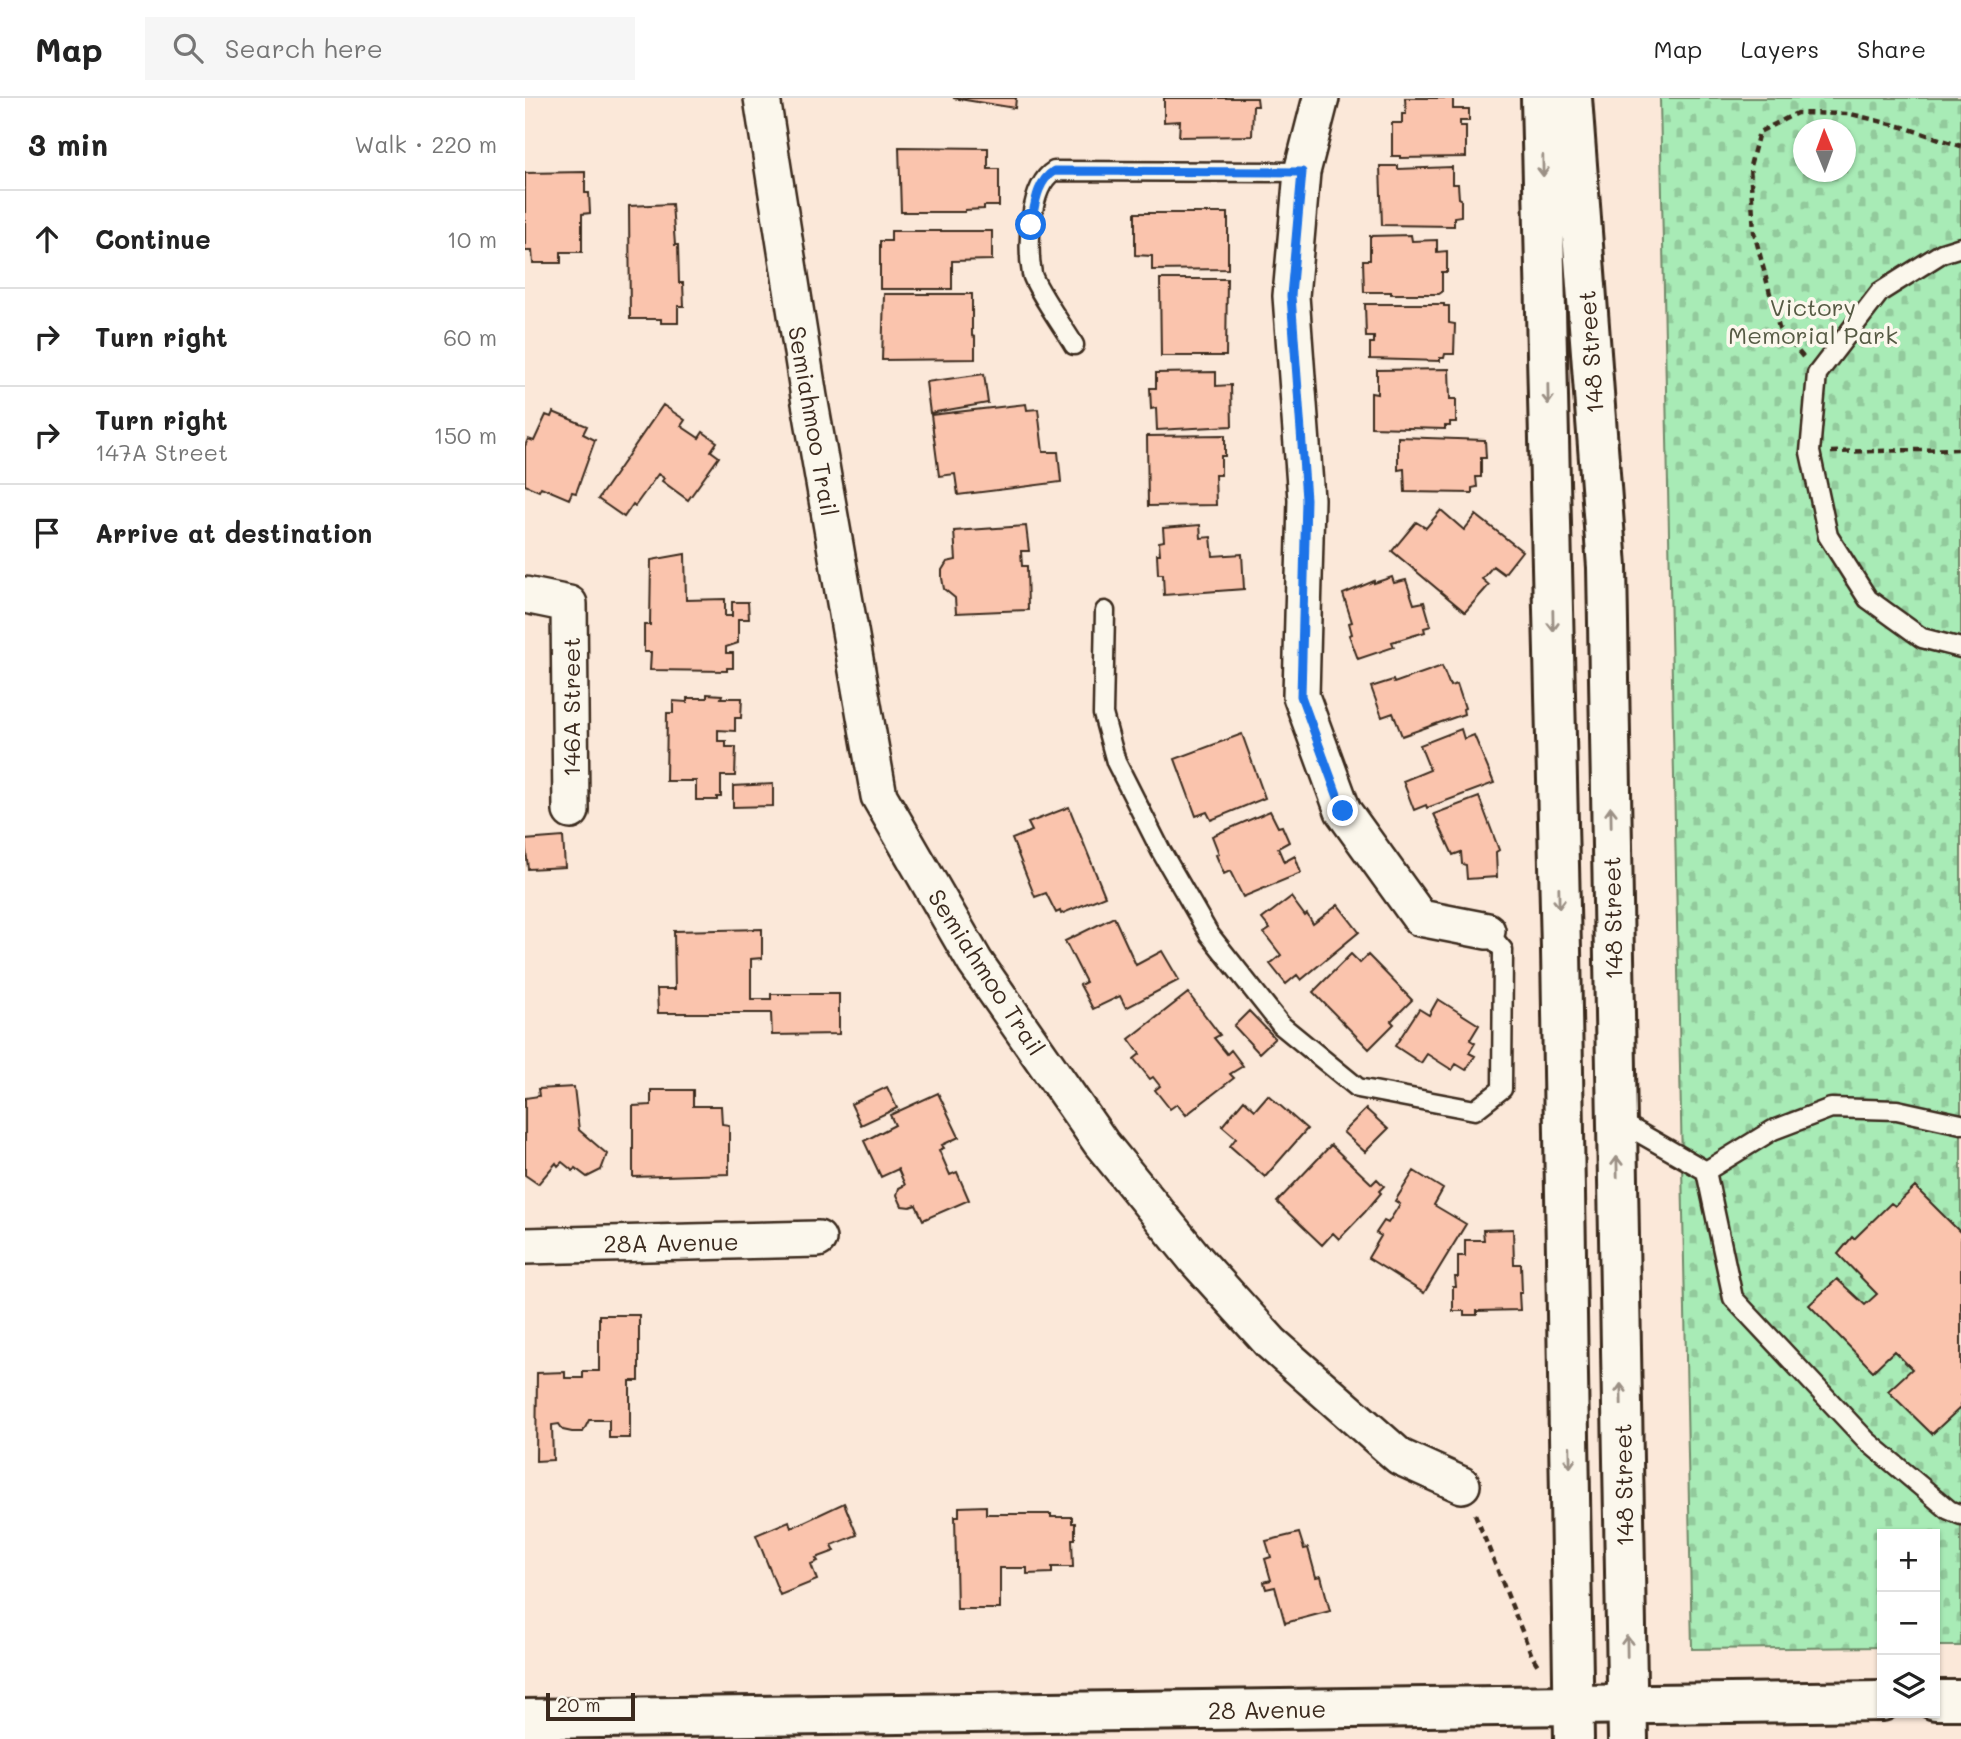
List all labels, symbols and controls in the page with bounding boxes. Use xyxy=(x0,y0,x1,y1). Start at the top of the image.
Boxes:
search box xyxy=(145,17,635,80)
text: Map xyxy=(35,27,103,70)
icon: search xyxy=(169,29,207,67)
text: Search here xyxy=(225,31,383,65)
text: Map xyxy=(1654,33,1702,64)
text: Layers xyxy=(1740,33,1819,64)
text: Share xyxy=(1857,33,1926,64)
north arrow xyxy=(1793,119,1856,182)
text: 3 min xyxy=(28,124,108,164)
text: Walk · 220 m xyxy=(354,129,497,159)
one-way arrow xyxy=(1536,154,1550,177)
route start xyxy=(1015,209,1046,240)
icon: ahead xyxy=(28,220,66,258)
text: Continue xyxy=(95,222,211,256)
text: 10 m xyxy=(447,224,497,254)
street label: 148 Street xyxy=(1570,289,1610,415)
park label: Victory Memorial Park xyxy=(1728,291,1898,350)
icon: right xyxy=(28,318,66,356)
text: Turn right xyxy=(95,320,228,354)
text: 60 m xyxy=(443,322,497,352)
street label: Semiahmoo Trail xyxy=(782,324,846,518)
one-way arrow xyxy=(1541,382,1555,405)
text: Turn right xyxy=(95,403,228,437)
icon: right xyxy=(28,416,66,454)
text: 150 m xyxy=(433,420,497,450)
text: 147A Street xyxy=(95,437,228,467)
icon: arrive xyxy=(28,514,66,552)
text: Arrive at destination xyxy=(95,516,372,550)
one-way arrow xyxy=(1546,609,1560,632)
street label: 146A Street xyxy=(555,637,586,777)
route end xyxy=(1327,795,1358,826)
one-way arrow xyxy=(1604,806,1617,829)
street label: 148 Street xyxy=(1595,856,1629,980)
street label: Semiahmoo Trail xyxy=(922,883,1052,1061)
one-way arrow xyxy=(1553,886,1566,909)
one-way arrow xyxy=(1610,1156,1623,1179)
street label: 28A Avenue xyxy=(603,1225,739,1259)
one-way arrow xyxy=(1615,1383,1628,1406)
street label: 148 Street xyxy=(1606,1423,1640,1547)
one-way arrow xyxy=(1563,1445,1576,1468)
map controls xyxy=(1877,1529,1940,1718)
button: + xyxy=(1877,1529,1940,1592)
button: − xyxy=(1877,1592,1940,1655)
one-way arrow xyxy=(1620,1635,1634,1658)
button: layers xyxy=(1877,1655,1940,1718)
scale bar xyxy=(546,1690,635,1722)
text: 20 m xyxy=(557,1692,601,1717)
street label: 28 Avenue xyxy=(1207,1692,1327,1726)

